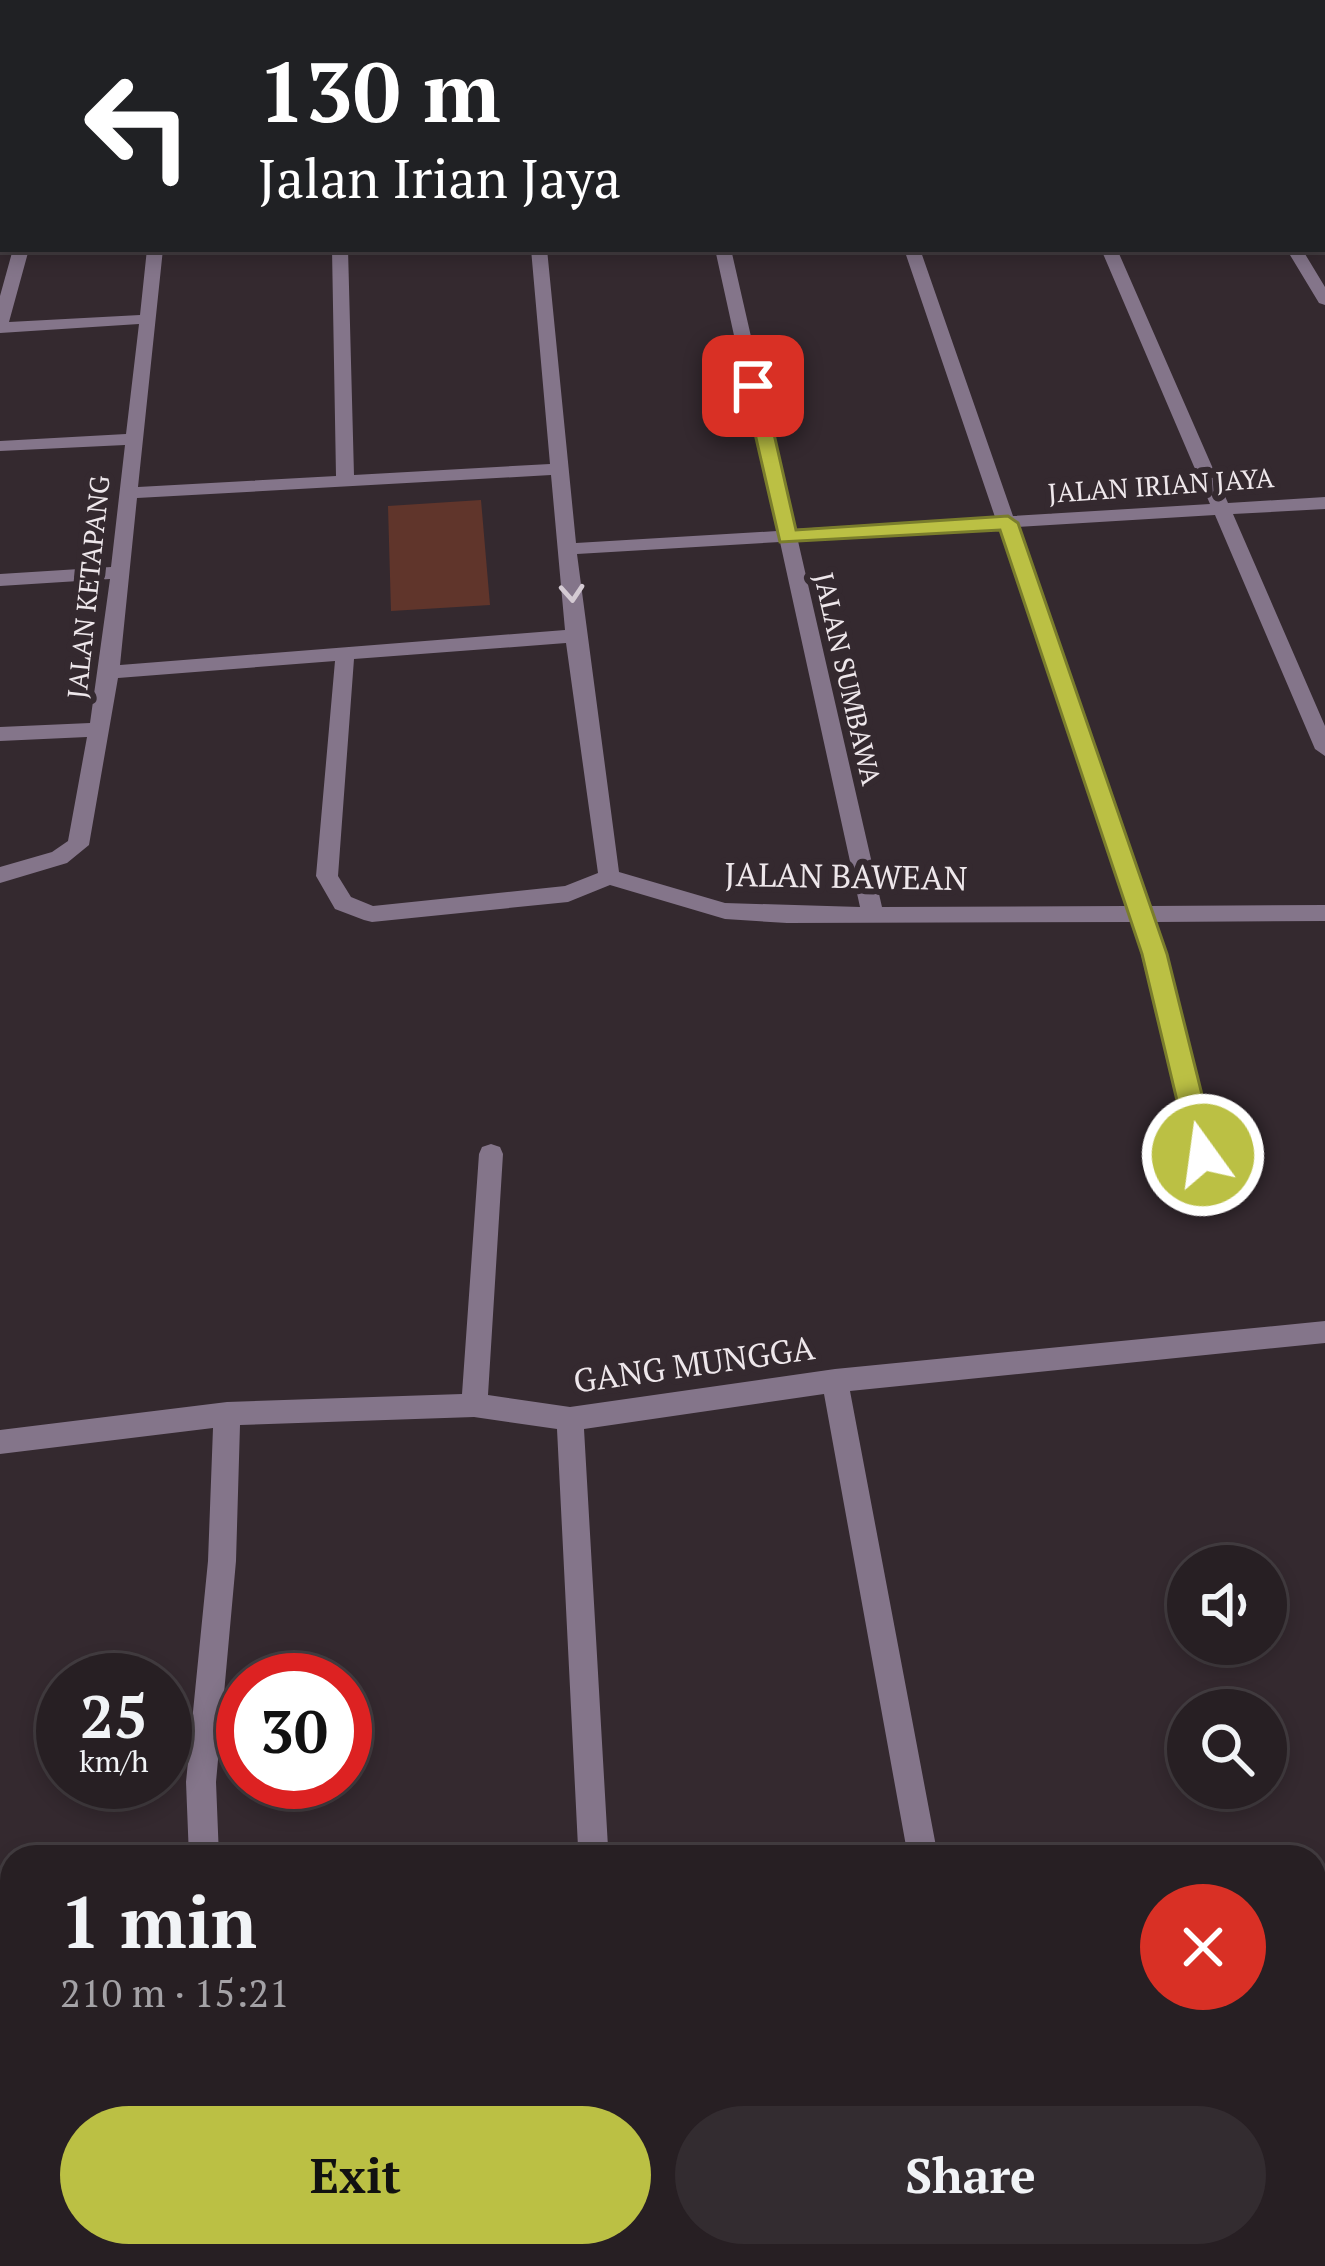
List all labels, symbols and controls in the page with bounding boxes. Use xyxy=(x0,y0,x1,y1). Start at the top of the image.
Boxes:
text: 130 m xyxy=(258,35,501,146)
icon: left xyxy=(60,48,216,204)
text: Jalan Irian Jaya xyxy=(258,142,621,213)
pin xyxy=(702,335,804,437)
icon: arrive xyxy=(720,353,786,419)
street label: JALAN IRIAN JAYA xyxy=(1047,459,1276,511)
street label: JALAN KETAPANG xyxy=(58,473,118,700)
street label: JALAN SUMBAWA xyxy=(806,569,890,789)
one-way arrow xyxy=(559,584,585,603)
street label: JALAN BAWEAN xyxy=(724,852,968,899)
position arrow xyxy=(1140,1092,1266,1218)
street label: GANG MUNGGA xyxy=(571,1325,818,1402)
map controls xyxy=(1167,1545,1287,1809)
button: sound xyxy=(1167,1545,1287,1665)
speed limit sign: 30 xyxy=(216,1653,372,1809)
text: 25 xyxy=(80,1676,148,1755)
button: search xyxy=(1167,1689,1287,1809)
text: km/h xyxy=(79,1741,149,1781)
text: 1 min xyxy=(60,1873,257,1969)
button: close xyxy=(1140,1884,1266,2010)
text: 210 m · 15:21 xyxy=(60,1966,290,2018)
button: Exit xyxy=(60,2106,651,2244)
button: Share xyxy=(675,2106,1266,2244)

